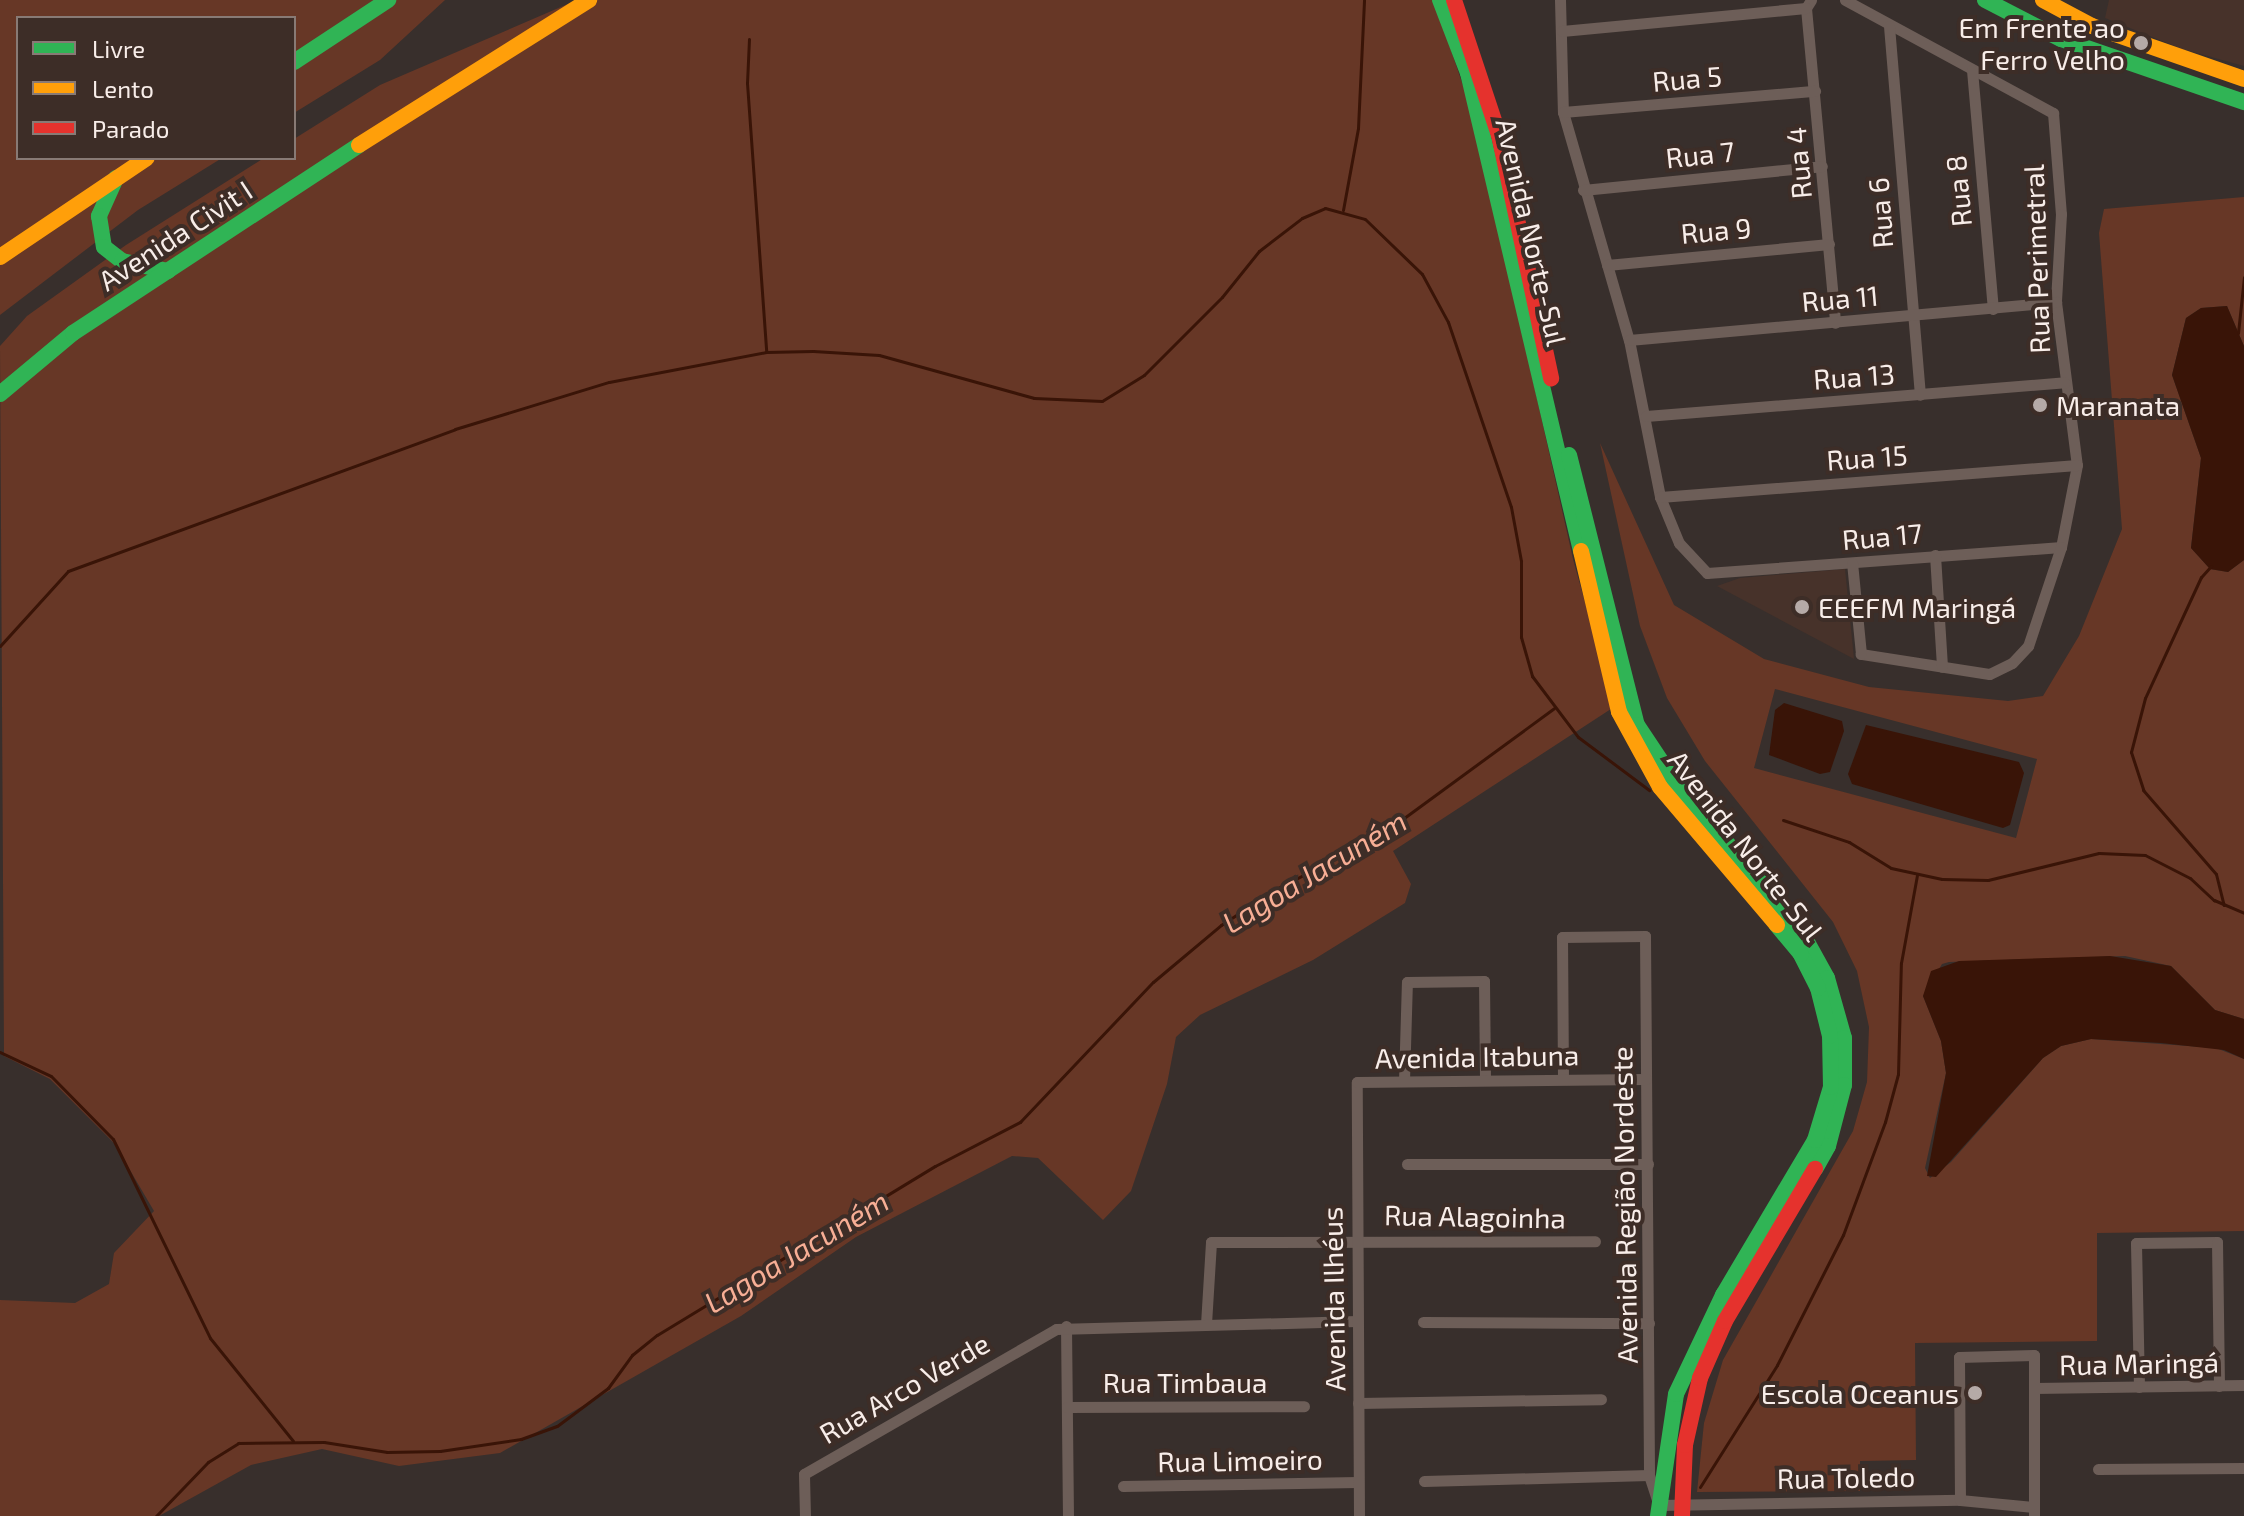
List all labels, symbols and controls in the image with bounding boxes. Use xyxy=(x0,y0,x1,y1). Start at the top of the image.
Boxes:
place label: Em Frente ao Ferro Velho xyxy=(1959,10,2125,76)
legend xyxy=(16,16,296,160)
text: Livre xyxy=(92,34,145,63)
marker: Em Frente ao Ferro Velho xyxy=(2132,34,2150,52)
street label: Rua 5 xyxy=(1651,58,1723,98)
text: Lento xyxy=(92,74,154,103)
text: Parado xyxy=(92,114,169,143)
street label: Avenida Norte-Sul xyxy=(1490,115,1574,349)
street label: Rua 4 xyxy=(1778,126,1818,200)
street label: Rua 7 xyxy=(1664,134,1736,174)
street label: Rua 8 xyxy=(1938,154,1978,228)
street label: Rua Perimetral xyxy=(2016,164,2056,354)
street label: Avenida Civit I xyxy=(92,173,258,297)
street label: Rua 6 xyxy=(1861,176,1899,250)
street label: Rua 9 xyxy=(1679,210,1753,250)
street label: Rua 11 xyxy=(1800,278,1880,318)
street label: Rua 13 xyxy=(1812,356,1896,396)
place label: Maranata xyxy=(2056,388,2180,422)
marker: Maranata xyxy=(2031,396,2049,414)
street label: Rua 15 xyxy=(1825,437,1909,477)
street label: Rua 17 xyxy=(1841,516,1923,556)
place label: EEEFM Maringá xyxy=(1818,590,2016,624)
marker: EEEFM Maringá xyxy=(1793,598,1811,616)
street label: Avenida Norte-Sul xyxy=(1661,743,1831,947)
water label: Lagoa Jacuném xyxy=(1215,802,1413,940)
street label: Avenida Itabuna xyxy=(1375,1037,1579,1075)
street label: Avenida Região Nordeste xyxy=(1604,1046,1644,1364)
water label: Lagoa Jacuném xyxy=(697,1182,895,1320)
street label: Rua Alagoinha xyxy=(1384,1198,1566,1234)
street label: Avenida Ilhéus xyxy=(1315,1206,1351,1392)
street label: Rua Arco Verde xyxy=(813,1325,995,1451)
street label: Rua Maringá xyxy=(2059,1345,2219,1381)
street label: Rua Timbaua xyxy=(1102,1365,1268,1399)
place label: Escola Oceanus xyxy=(1761,1376,1959,1410)
marker: Escola Oceanus xyxy=(1966,1384,1984,1402)
street label: Rua Limoeiro xyxy=(1157,1442,1323,1478)
street label: Rua Toledo xyxy=(1776,1459,1916,1495)

